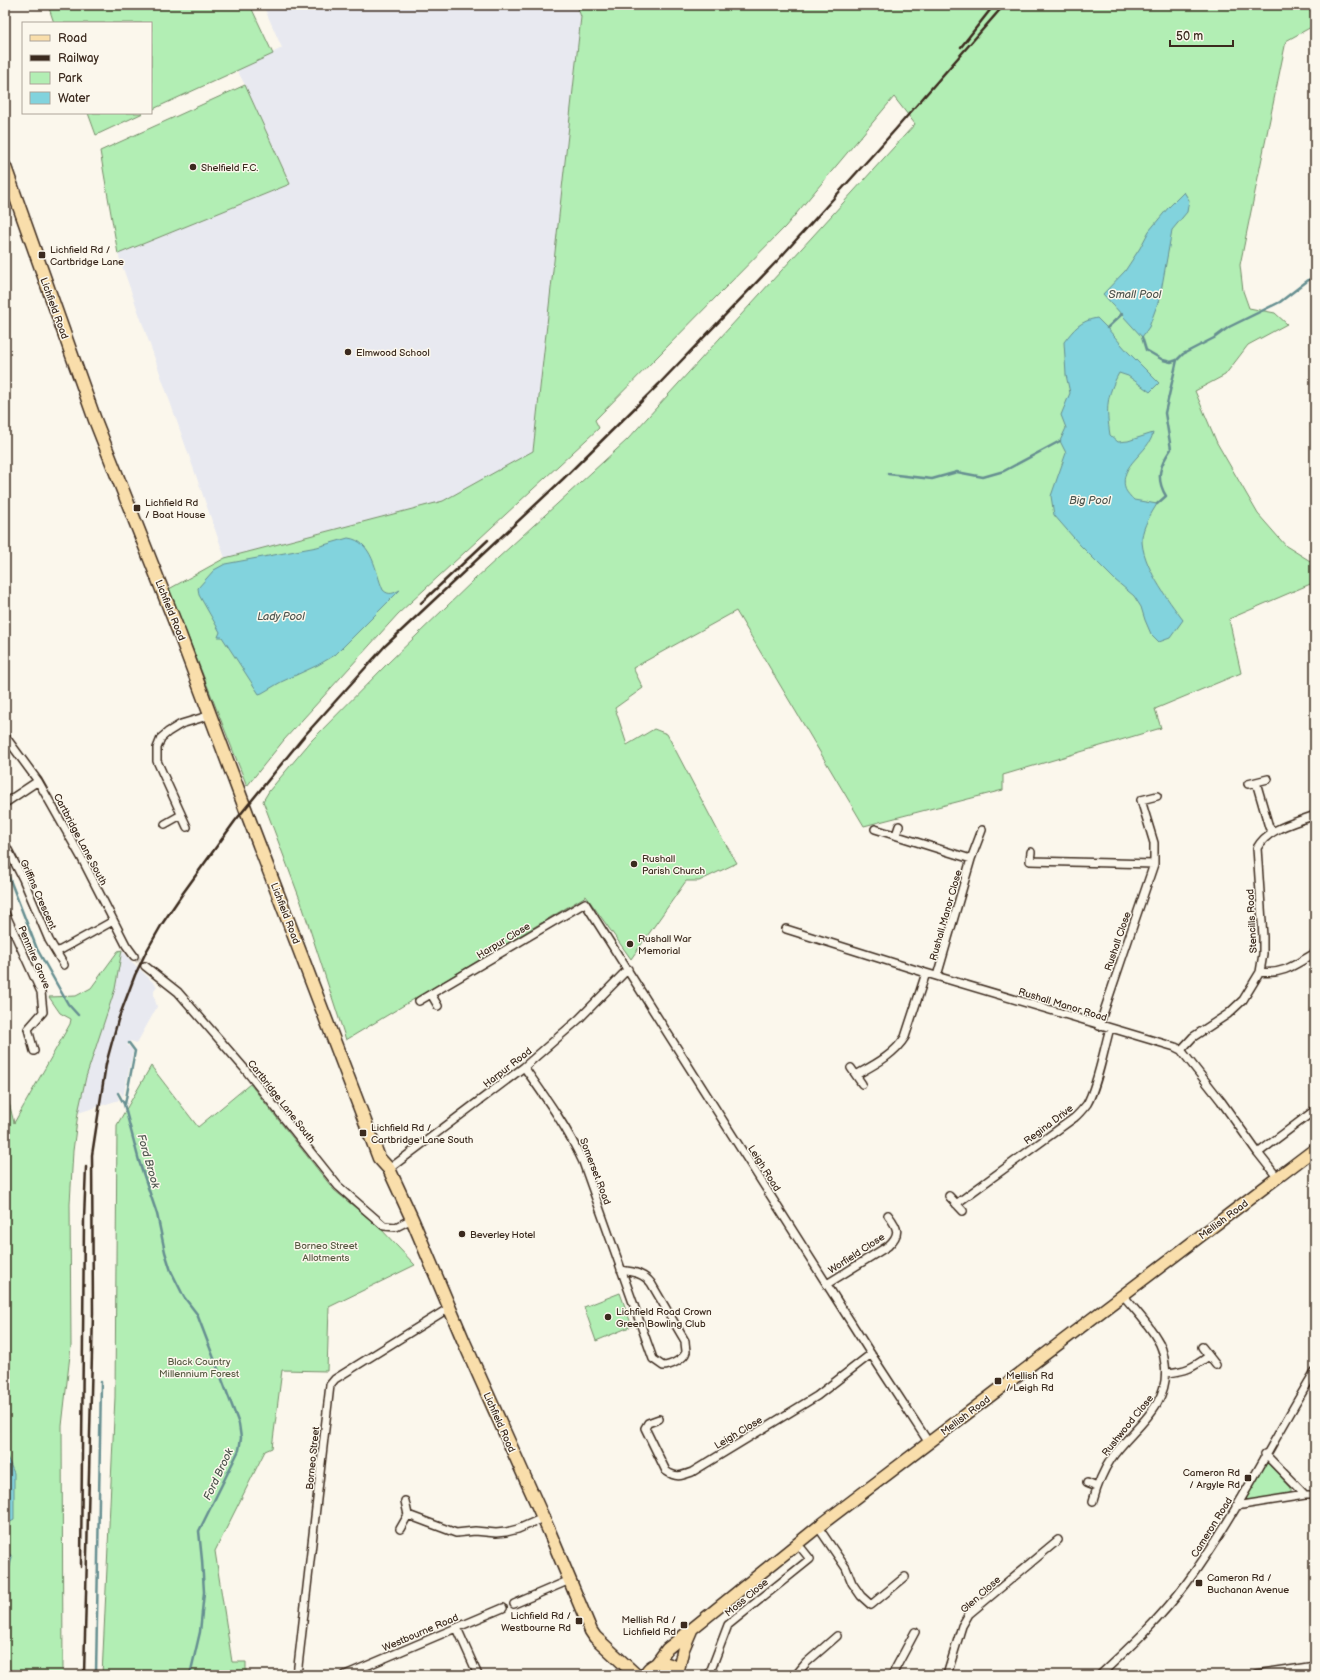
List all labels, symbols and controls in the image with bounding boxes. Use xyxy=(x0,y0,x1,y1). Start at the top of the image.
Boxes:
legend xyxy=(22,22,152,114)
scale bar xyxy=(1170,22,1233,48)
text: 50 m xyxy=(1176,29,1203,44)
text: Road xyxy=(58,31,87,46)
text: Railway xyxy=(58,51,100,66)
text: Park xyxy=(58,71,82,86)
text: Water xyxy=(58,91,90,106)
marker: Shelfield F.C. xyxy=(188,162,198,172)
place label: Shelfield F.C. xyxy=(201,162,258,174)
place label: Lichfield Rd / Cartbridge Lane xyxy=(50,244,124,268)
marker: Lichfield Rd / Cartbridge Lane xyxy=(37,250,47,260)
street label: Lichfield Road xyxy=(37,276,71,341)
water label: Small Pool xyxy=(1109,288,1162,301)
marker: Elmwood School xyxy=(343,347,353,357)
place label: Elmwood School xyxy=(356,347,430,359)
water label: Big Pool xyxy=(1069,494,1111,507)
place label: Lichfield Rd / Boat House xyxy=(145,497,206,521)
marker: Lichfield Rd / Boat House xyxy=(132,503,142,513)
street label: Lichfield Road xyxy=(152,578,188,643)
water label: Lady Pool xyxy=(257,610,305,623)
street label: Cartbridge Lane South xyxy=(51,791,110,888)
place label: Rushall Parish Church xyxy=(642,853,706,877)
street label: Griffins Crescent xyxy=(17,858,59,931)
marker: Rushall Parish Church xyxy=(629,859,639,869)
street label: Rushall Manor Close xyxy=(927,869,965,962)
street label: Lichfield Road xyxy=(268,881,302,946)
street label: Stencills Road xyxy=(1244,888,1260,953)
street label: Rushall Close xyxy=(1102,910,1134,973)
street label: Harpur Close xyxy=(475,920,532,961)
street label: Penmire Grove xyxy=(15,924,53,991)
place label: Rushall War Memorial xyxy=(638,933,692,957)
marker: Rushall War Memorial xyxy=(625,939,635,949)
street label: Rushall Manor Road xyxy=(1017,986,1109,1024)
street label: Harpur Road xyxy=(481,1045,535,1090)
street label: Cartbridge Lane South xyxy=(245,1058,318,1146)
street label: Regina Drive xyxy=(1022,1102,1076,1147)
place label: Lichfield Rd / Cartbridge Lane South xyxy=(371,1122,474,1146)
marker: Lichfield Rd / Cartbridge Lane South xyxy=(358,1128,368,1138)
water label: Ford Brook xyxy=(135,1133,163,1190)
street label: Somerset Road xyxy=(577,1136,613,1207)
street label: Leigh Road xyxy=(745,1143,783,1194)
street label: Mellish Road xyxy=(1197,1197,1251,1242)
marker: Beverley Hotel xyxy=(457,1229,467,1239)
place label: Beverley Hotel xyxy=(470,1229,535,1241)
street label: Worfield Close xyxy=(826,1231,887,1277)
park label: Borneo Street Allotments xyxy=(294,1240,358,1264)
place label: Lichfield Road Crown Green Bowling Club xyxy=(616,1306,712,1330)
marker: Lichfield Road Crown Green Bowling Club xyxy=(603,1312,613,1322)
park label: Black Country Millennium Forest xyxy=(159,1356,239,1380)
place label: Mellish Rd / Leigh Rd xyxy=(1006,1370,1054,1394)
marker: Mellish Rd / Leigh Rd xyxy=(993,1376,1003,1386)
street label: Lichfield Road xyxy=(480,1391,518,1455)
street label: Mellish Road xyxy=(939,1393,993,1438)
street label: Rushwood Close xyxy=(1099,1393,1156,1459)
street label: Leigh Close xyxy=(712,1414,765,1452)
street label: Borneo Street xyxy=(304,1426,322,1490)
water label: Ford Brook xyxy=(201,1446,236,1502)
place label: Cameron Rd / Argyle Rd xyxy=(1183,1467,1240,1491)
marker: Cameron Rd / Argyle Rd xyxy=(1243,1473,1253,1483)
street label: Cameron Road xyxy=(1189,1495,1235,1560)
place label: Cameron Rd / Buchanan Avenue xyxy=(1207,1572,1289,1596)
street label: Glen Close xyxy=(958,1574,1003,1616)
street label: Moss Close xyxy=(723,1576,771,1619)
marker: Cameron Rd / Buchanan Avenue xyxy=(1194,1578,1204,1588)
place label: Lichfield Rd / Westbourne Rd xyxy=(501,1610,571,1634)
street label: Westbourne Road xyxy=(381,1611,460,1654)
place label: Mellish Rd / Lichfield Rd xyxy=(621,1614,676,1638)
marker: Lichfield Rd / Westbourne Rd xyxy=(574,1616,584,1626)
marker: Mellish Rd / Lichfield Rd xyxy=(679,1620,689,1630)

